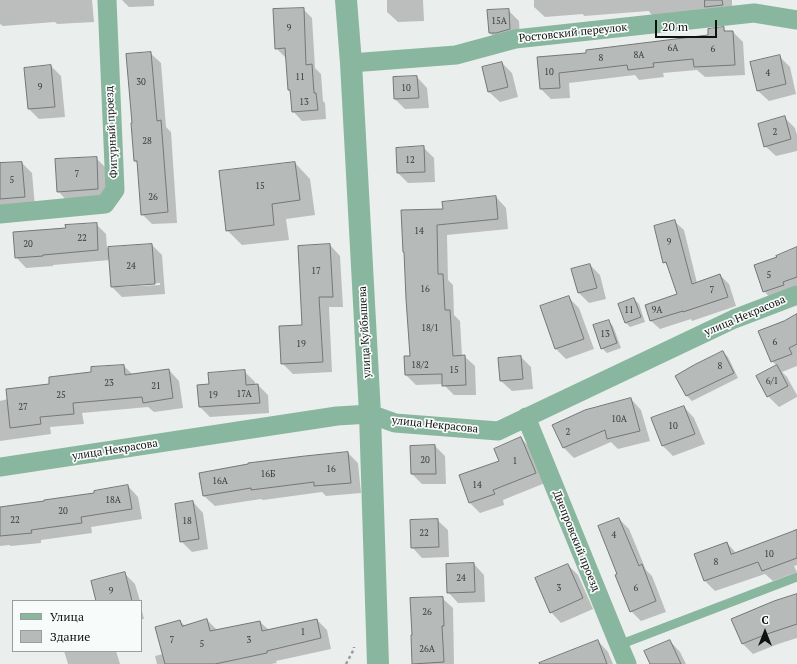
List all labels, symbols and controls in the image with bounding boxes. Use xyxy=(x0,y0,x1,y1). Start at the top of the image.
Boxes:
scale bar xyxy=(657,12,719,38)
house number: 15А xyxy=(491,16,507,26)
text: 20 m xyxy=(662,19,688,34)
street label: Ростовский переулок xyxy=(518,21,628,45)
house number: 9 xyxy=(287,23,291,33)
house number: 6А xyxy=(668,43,678,53)
house number: 6 xyxy=(711,44,715,54)
house number: 8А xyxy=(634,50,644,60)
house number: 8 xyxy=(599,53,603,63)
house number: 10 xyxy=(544,67,554,77)
house number: 4 xyxy=(766,68,770,78)
house number: 11 xyxy=(295,72,305,82)
house number: 30 xyxy=(136,77,146,87)
house number: 9 xyxy=(38,82,42,92)
house number: 10 xyxy=(401,83,411,93)
street label: Фигурный проезд xyxy=(103,86,121,178)
house number: 13 xyxy=(299,97,309,107)
house number: 2 xyxy=(773,127,777,137)
house number: 28 xyxy=(142,136,152,146)
house number: 12 xyxy=(405,155,415,165)
house number: 7 xyxy=(75,169,79,179)
house number: 5 xyxy=(10,175,14,185)
house number: 15 xyxy=(255,181,265,191)
house number: 26 xyxy=(148,192,158,202)
house number: 14 xyxy=(414,226,424,236)
house number: 22 xyxy=(77,233,87,243)
house number: 9 xyxy=(667,237,671,247)
house number: 20 xyxy=(23,239,33,249)
house number: 24 xyxy=(126,261,136,271)
house number: 17 xyxy=(311,266,321,276)
house number: 5 xyxy=(767,270,771,280)
house number: 16 xyxy=(420,284,430,294)
house number: 7 xyxy=(710,285,714,295)
street label: улица Куйбышева xyxy=(356,286,374,378)
street label: улица Некрасова xyxy=(703,293,787,339)
house number: 11 xyxy=(624,305,634,315)
house number: 9А xyxy=(652,305,662,315)
house number: 18/1 xyxy=(421,323,439,333)
house number: 13 xyxy=(600,329,610,339)
house number: 6 xyxy=(773,337,777,347)
house number: 19 xyxy=(296,339,306,349)
house number: 18/2 xyxy=(411,360,429,370)
house number: 8 xyxy=(718,361,722,371)
house number: 15 xyxy=(449,365,459,375)
house number: 6/1 xyxy=(766,376,778,386)
house number: 23 xyxy=(104,378,114,388)
house number: 21 xyxy=(151,381,161,391)
house number: 17А xyxy=(236,389,252,399)
house number: 25 xyxy=(56,390,66,400)
house number: 19 xyxy=(208,390,218,400)
house number: 27 xyxy=(18,402,28,412)
street label: улица Некрасова xyxy=(391,414,479,436)
house number: 10А xyxy=(611,414,627,424)
house number: 10 xyxy=(668,421,678,431)
house number: 2 xyxy=(566,427,570,437)
street label: улица Некрасова xyxy=(71,437,159,463)
house number: 20 xyxy=(420,455,430,465)
house number: 1 xyxy=(513,456,517,466)
house number: 16 xyxy=(326,464,336,474)
house number: 16Б xyxy=(261,469,275,479)
house number: 16А xyxy=(212,476,228,486)
house number: 14 xyxy=(472,480,482,490)
street label: Днепровский проезд xyxy=(550,488,602,594)
house number: 18А xyxy=(105,495,121,505)
house number: 20 xyxy=(58,506,68,516)
house number: 22 xyxy=(10,515,20,525)
house number: 18 xyxy=(182,516,192,526)
house number: 22 xyxy=(419,528,429,538)
house number: 4 xyxy=(612,530,616,540)
house number: 10 xyxy=(764,549,774,559)
house number: 8 xyxy=(714,557,718,567)
house number: 24 xyxy=(456,573,466,583)
house number: 3 xyxy=(557,583,561,593)
house number: 6 xyxy=(634,583,638,593)
house number: 9 xyxy=(109,586,113,596)
legend xyxy=(12,600,142,652)
house number: 26 xyxy=(422,607,432,617)
text: Улица xyxy=(50,609,84,624)
north arrow xyxy=(745,612,785,652)
text: С xyxy=(761,613,769,627)
house number: 1 xyxy=(301,627,305,637)
text: Здание xyxy=(50,629,90,644)
house number: 7 xyxy=(170,635,174,645)
house number: 3 xyxy=(247,635,251,645)
house number: 5 xyxy=(200,639,204,649)
house number: 26А xyxy=(419,644,435,654)

